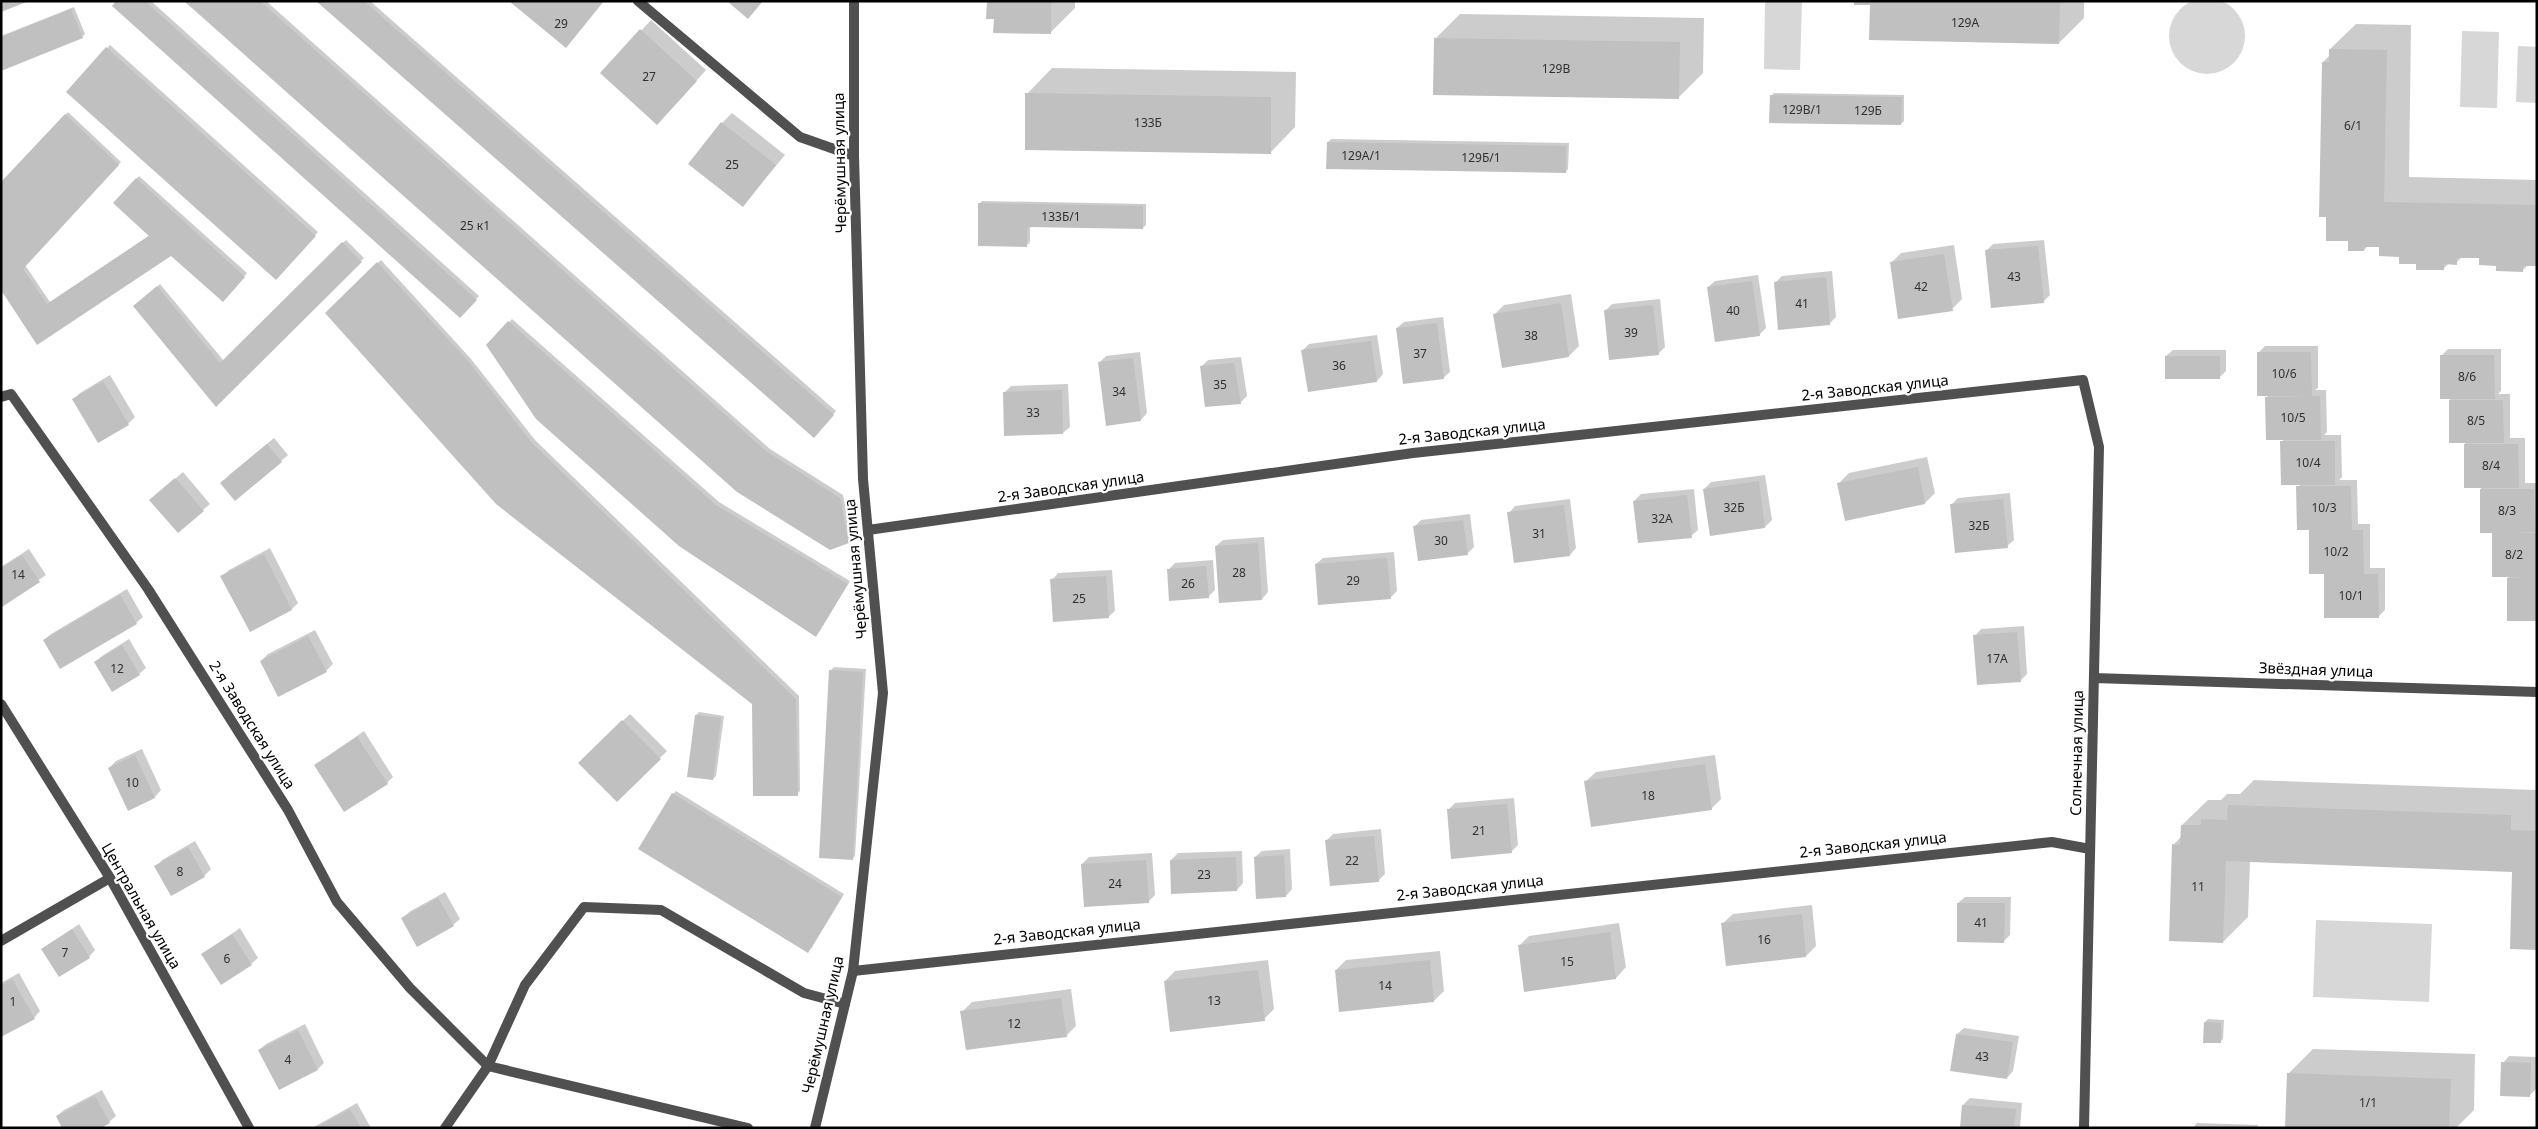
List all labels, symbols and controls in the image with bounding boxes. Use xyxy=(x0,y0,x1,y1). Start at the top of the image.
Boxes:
house number: 129А xyxy=(1951,14,1979,31)
house number: 29 xyxy=(554,15,568,32)
house number: 129В xyxy=(1542,60,1570,77)
house number: 27 xyxy=(642,68,656,85)
street label: Черёмушная улица xyxy=(828,92,850,234)
house number: 129В/1 xyxy=(1782,101,1822,118)
house number: 129Б xyxy=(1854,102,1882,119)
house number: 133Б xyxy=(1134,114,1162,131)
house number: 6/1 xyxy=(2344,117,2362,134)
house number: 129А/1 xyxy=(1341,147,1381,164)
house number: 129Б/1 xyxy=(1461,149,1501,166)
house number: 25 xyxy=(725,156,739,173)
house number: 133Б/1 xyxy=(1041,208,1081,225)
house number: 25 к1 xyxy=(460,217,490,234)
house number: 43 xyxy=(2007,268,2021,285)
house number: 42 xyxy=(1914,278,1928,295)
house number: 41 xyxy=(1795,295,1809,312)
house number: 40 xyxy=(1726,302,1740,319)
house number: 39 xyxy=(1624,324,1638,341)
house number: 38 xyxy=(1524,327,1538,344)
house number: 37 xyxy=(1413,345,1427,362)
house number: 36 xyxy=(1332,357,1346,374)
house number: 10/6 xyxy=(2271,365,2297,382)
house number: 8/6 xyxy=(2458,368,2476,385)
street label: 2-я Заводская улица xyxy=(1800,369,1949,405)
house number: 35 xyxy=(1213,376,1227,393)
house number: 34 xyxy=(1112,383,1126,400)
house number: 33 xyxy=(1026,404,1040,421)
house number: 10/5 xyxy=(2280,409,2306,426)
house number: 8/5 xyxy=(2467,412,2485,429)
street label: 2-я Заводская улица xyxy=(1397,413,1546,449)
house number: 10/4 xyxy=(2295,454,2321,471)
house number: 8/4 xyxy=(2482,457,2500,474)
street label: 2-я Заводская улица xyxy=(996,466,1145,506)
street label: Черёмушная улица xyxy=(839,498,871,640)
house number: 32Б xyxy=(1723,499,1745,516)
house number: 10/3 xyxy=(2311,499,2337,516)
house number: 8/3 xyxy=(2498,502,2516,519)
house number: 32А xyxy=(1651,510,1673,527)
house number: 32Б xyxy=(1968,517,1990,534)
house number: 31 xyxy=(1532,525,1546,542)
house number: 30 xyxy=(1434,532,1448,549)
house number: 10/2 xyxy=(2323,543,2349,560)
house number: 8/2 xyxy=(2505,546,2523,563)
house number: 28 xyxy=(1232,564,1246,581)
house number: 14 xyxy=(11,566,25,583)
house number: 29 xyxy=(1346,572,1360,589)
house number: 26 xyxy=(1181,575,1195,592)
house number: 10/1 xyxy=(2338,587,2364,604)
house number: 25 xyxy=(1072,590,1086,607)
house number: 17А xyxy=(1986,650,2008,667)
street label: 2-я Заводская улица xyxy=(205,657,300,792)
street label: Звёздная улица xyxy=(2259,657,2374,681)
house number: 12 xyxy=(110,660,124,677)
street label: Солнечная улица xyxy=(2065,690,2087,816)
house number: 10 xyxy=(125,774,139,791)
house number: 18 xyxy=(1641,787,1655,804)
house number: 21 xyxy=(1472,822,1486,839)
street label: 2-я Заводская улица xyxy=(1798,826,1947,862)
street label: Центральная улица xyxy=(98,839,186,972)
house number: 22 xyxy=(1345,852,1359,869)
house number: 8 xyxy=(177,863,184,880)
house number: 23 xyxy=(1197,866,1211,883)
street label: 2-я Заводская улица xyxy=(1395,869,1544,905)
house number: 24 xyxy=(1108,875,1122,892)
house number: 11 xyxy=(2191,878,2205,895)
street label: 2-я Заводская улица xyxy=(992,913,1141,949)
house number: 41 xyxy=(1974,914,1988,931)
house number: 16 xyxy=(1757,931,1771,948)
house number: 7 xyxy=(62,944,69,961)
house number: 6 xyxy=(224,950,231,967)
house number: 15 xyxy=(1560,953,1574,970)
street label: Черёмушная улица xyxy=(796,954,848,1096)
house number: 14 xyxy=(1378,977,1392,994)
house number: 13 xyxy=(1207,992,1221,1009)
house number: 1 xyxy=(10,993,16,1010)
house number: 12 xyxy=(1007,1015,1021,1032)
house number: 43 xyxy=(1975,1048,1989,1065)
house number: 4 xyxy=(285,1051,292,1068)
house number: 1/1 xyxy=(2359,1094,2377,1111)

